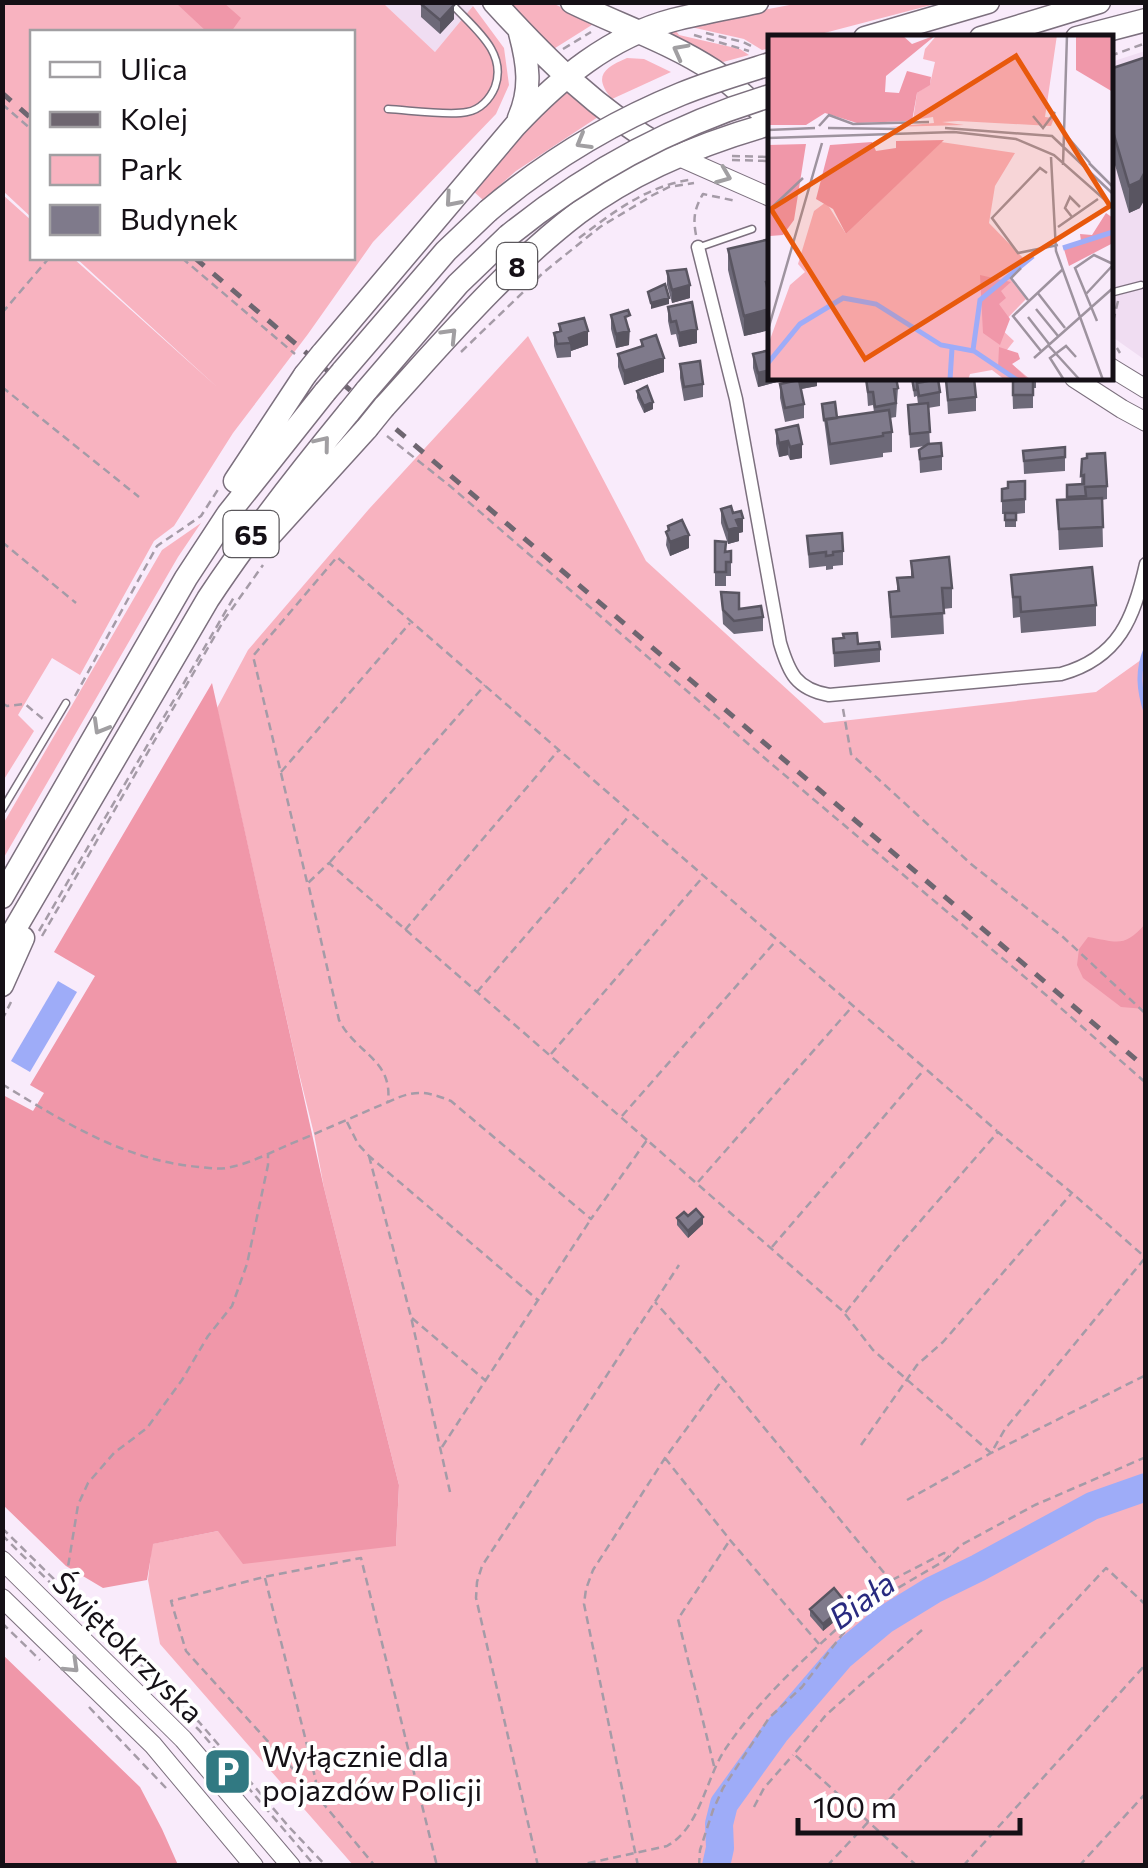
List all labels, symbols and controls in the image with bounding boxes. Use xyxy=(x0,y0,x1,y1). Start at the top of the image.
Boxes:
legend xyxy=(30,30,355,260)
inset map xyxy=(768,35,1113,380)
one-way arrow xyxy=(672,44,690,64)
text: Ulica xyxy=(120,49,188,86)
text: Kolej xyxy=(120,99,188,136)
one-way arrow xyxy=(576,130,594,149)
text: Park xyxy=(120,149,183,186)
one-way arrow xyxy=(714,165,731,185)
one-way arrow xyxy=(445,189,463,207)
text: Budynek xyxy=(120,199,238,236)
road number: 8 xyxy=(497,243,537,289)
one-way arrow xyxy=(438,329,456,347)
one-way arrow xyxy=(311,437,329,455)
road number: 65 xyxy=(224,511,278,557)
one-way arrow xyxy=(93,716,113,734)
water label: Biała xyxy=(820,1562,902,1636)
street label: Świętokrzyska xyxy=(46,1563,212,1729)
one-way arrow xyxy=(61,1654,79,1672)
place label: Wyłącznie dla pojazdów Policji xyxy=(262,1736,482,1807)
parking icon: Wyłącznie dla pojazdów Policji xyxy=(201,1745,253,1797)
scale bar xyxy=(798,1773,1020,1835)
text: 100 m xyxy=(813,1787,897,1824)

